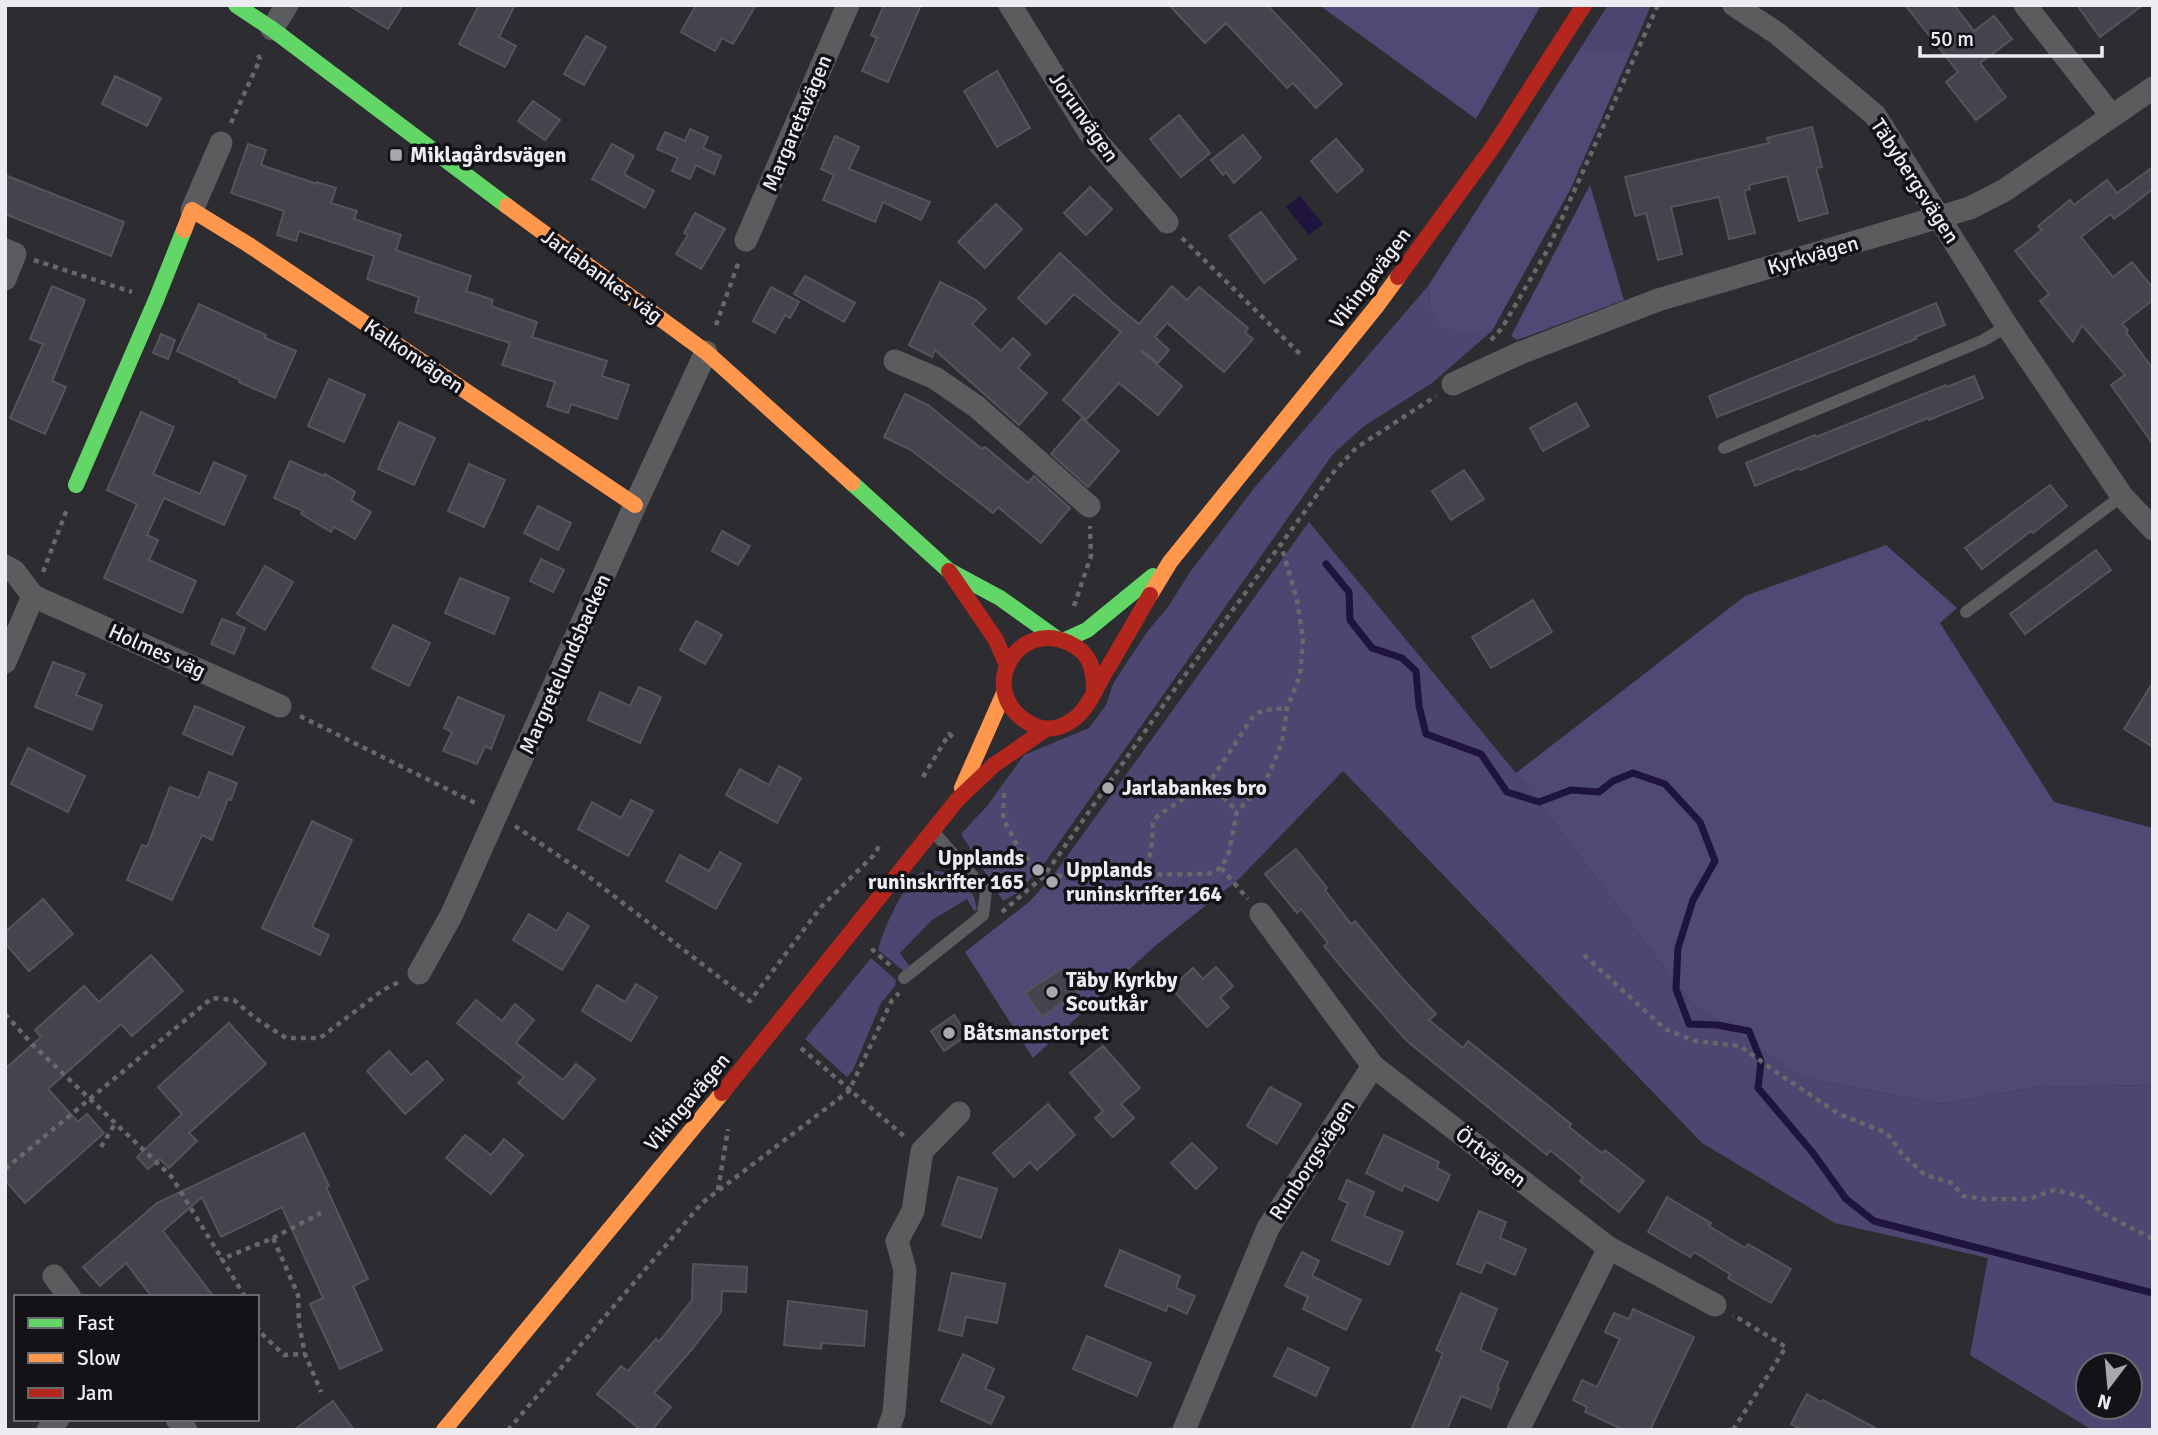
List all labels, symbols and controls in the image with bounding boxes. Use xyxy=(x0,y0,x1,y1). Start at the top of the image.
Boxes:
scale bar xyxy=(1920,14,2102,58)
text: 50 m xyxy=(1930,26,1974,52)
street label: Margaretavägen xyxy=(757,51,837,195)
street label: Jorunvägen xyxy=(1044,67,1124,167)
street label: Täbybergsvägen xyxy=(1865,114,1965,248)
place label: Miklagårdsvägen xyxy=(410,142,566,168)
marker: Miklagårdsvägen xyxy=(388,147,404,163)
street label: Vikingavägen xyxy=(1324,222,1416,334)
street label: Jarlabankes väg xyxy=(537,223,667,329)
street label: Kyrkvägen xyxy=(1765,230,1861,280)
street label: Kalkonvägen xyxy=(359,313,469,399)
street label: Margretelundsbacken xyxy=(514,570,616,758)
street label: Holmes väg xyxy=(104,618,210,684)
place label: Jarlabankes bro xyxy=(1122,775,1267,801)
marker: Jarlabankes bro xyxy=(1100,780,1116,796)
place label: Upplands runinskrifter 165 xyxy=(868,845,1024,895)
place label: Upplands runinskrifter 164 xyxy=(1066,857,1222,907)
marker: Upplands runinskrifter 165 xyxy=(1030,862,1046,878)
marker: Upplands runinskrifter 164 xyxy=(1044,874,1060,890)
place label: Täby Kyrkby Scoutkår xyxy=(1066,967,1178,1017)
marker: Täby Kyrkby Scoutkår xyxy=(1044,984,1060,1000)
place label: Båtsmanstorpet xyxy=(963,1020,1109,1046)
marker: Båtsmanstorpet xyxy=(941,1025,957,1041)
street label: Vikingavägen xyxy=(639,1048,735,1156)
street label: Runborgsvägen xyxy=(1264,1095,1360,1225)
street label: Örtvägen xyxy=(1450,1121,1532,1193)
legend xyxy=(14,1295,259,1421)
text: Fast xyxy=(77,1310,114,1336)
text: Slow xyxy=(77,1345,121,1371)
north arrow xyxy=(2074,1351,2144,1421)
text: Jam xyxy=(77,1380,113,1406)
text: N xyxy=(2095,1388,2114,1415)

